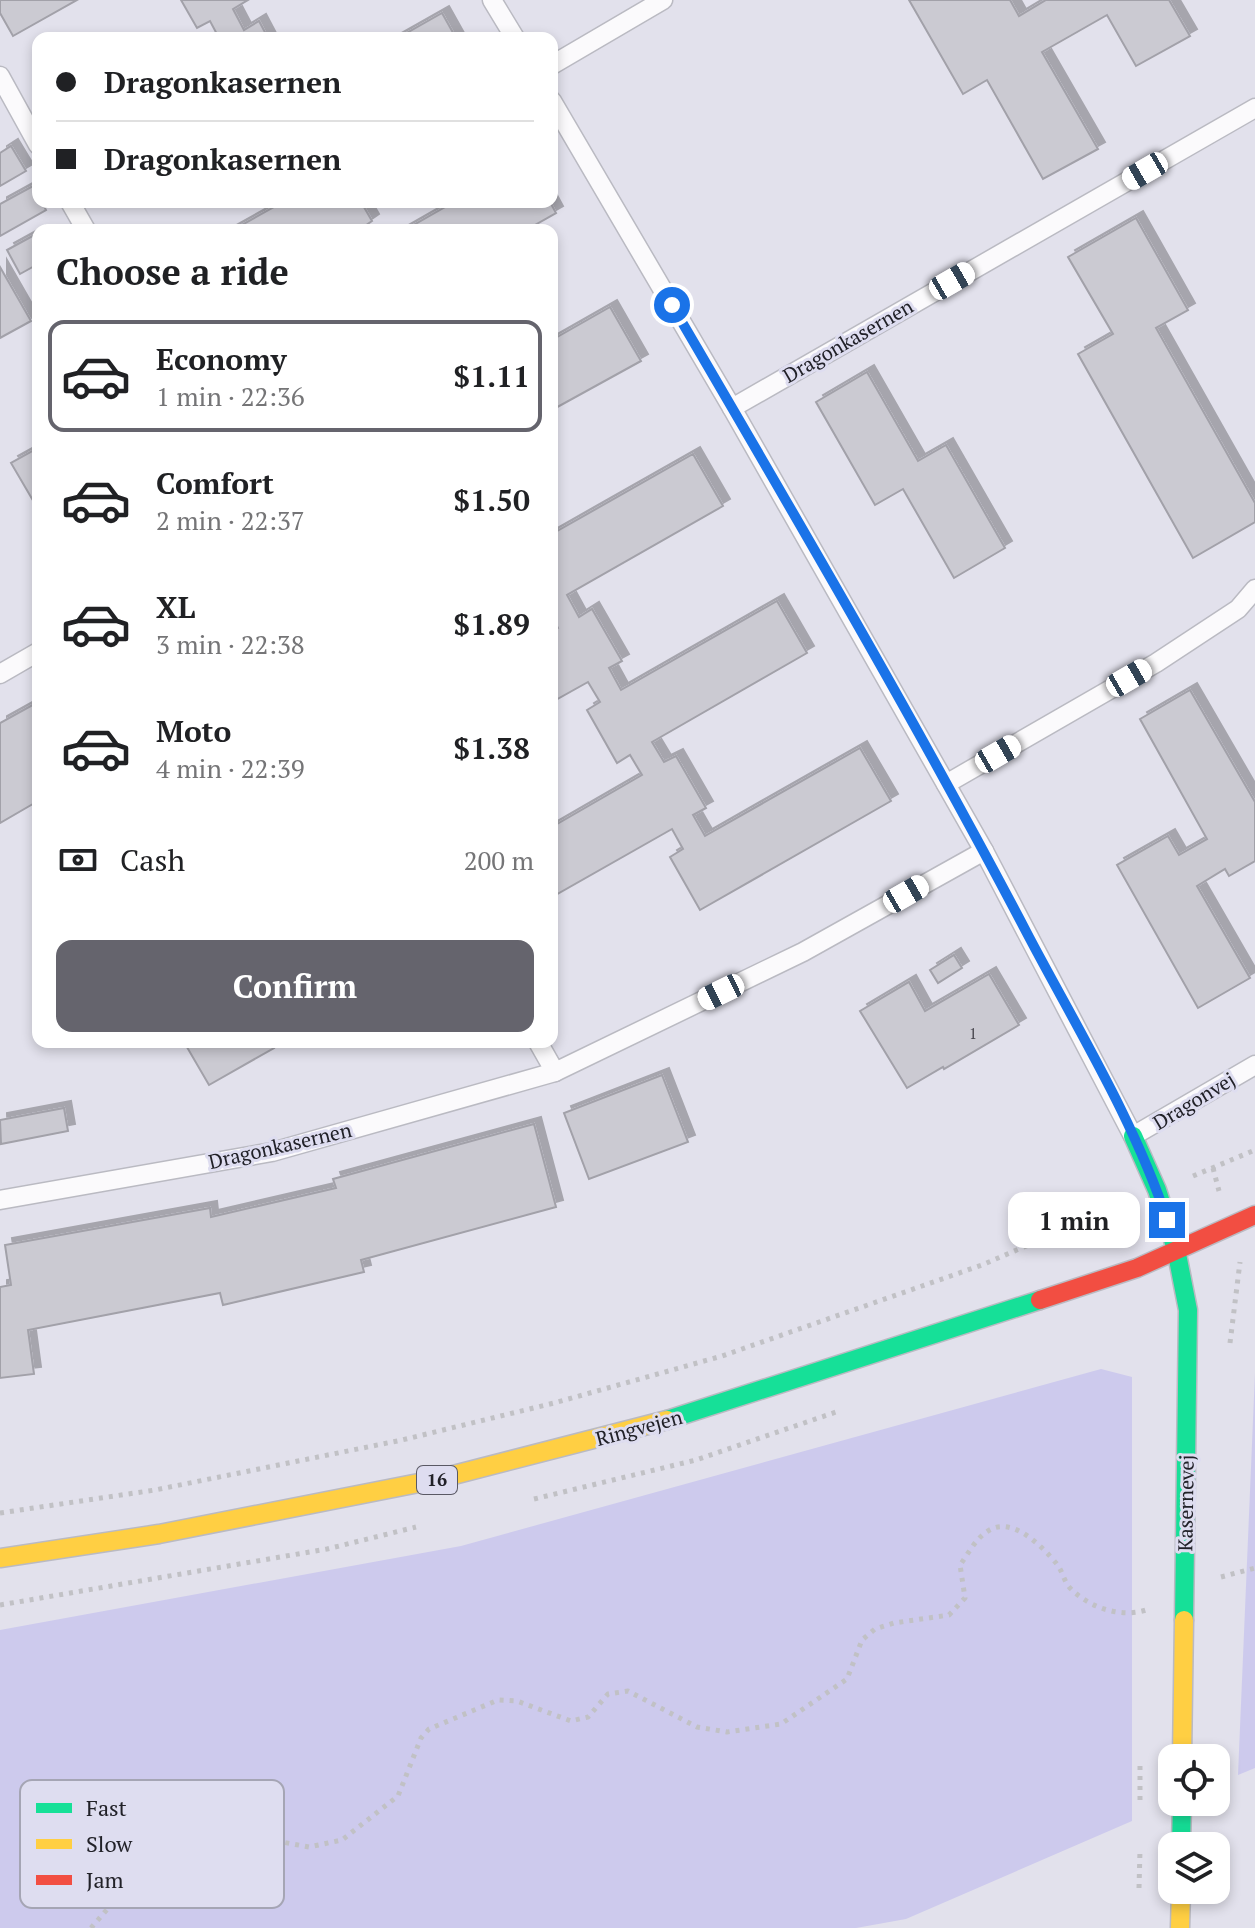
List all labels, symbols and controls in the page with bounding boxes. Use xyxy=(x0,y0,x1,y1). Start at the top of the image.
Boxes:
text: Dragonkasernen xyxy=(104,62,341,102)
text: Dragonkasernen xyxy=(104,139,341,179)
car xyxy=(1118,149,1172,193)
text: Choose a ride xyxy=(56,248,289,295)
car xyxy=(925,259,979,303)
route start xyxy=(654,287,690,323)
street label: Dragonkasernen xyxy=(778,292,918,389)
text: Economy xyxy=(156,339,287,379)
icon: car xyxy=(60,340,132,412)
text: $1.11 xyxy=(453,356,530,396)
text: 1 min · 22:36 xyxy=(156,379,305,413)
text: Comfort xyxy=(156,463,274,503)
icon: car xyxy=(60,464,132,536)
text: $1.50 xyxy=(453,480,530,520)
text: 2 min · 22:37 xyxy=(156,503,305,537)
text: XL xyxy=(156,587,195,627)
icon: car xyxy=(60,588,132,660)
text: $1.89 xyxy=(453,604,530,644)
text: 3 min · 22:38 xyxy=(156,627,305,661)
car xyxy=(1102,656,1156,700)
text: Moto xyxy=(156,711,231,751)
icon: car xyxy=(60,712,132,784)
text: $1.38 xyxy=(453,728,530,768)
car xyxy=(971,732,1025,776)
text: 4 min · 22:39 xyxy=(156,751,305,785)
icon: cash xyxy=(56,838,100,882)
text: Cash xyxy=(120,840,185,880)
text: 200 m xyxy=(464,843,534,877)
car xyxy=(879,872,933,916)
button: Confirm xyxy=(56,940,534,1032)
car xyxy=(694,971,748,1013)
house number: 1 xyxy=(969,1022,977,1044)
street label: Dragonvej xyxy=(1148,1066,1240,1136)
street label: Dragonkasernen xyxy=(206,1116,354,1175)
callout: 1 min xyxy=(1007,1192,1139,1248)
route end xyxy=(1149,1202,1185,1238)
text: 1 min xyxy=(1038,1203,1110,1237)
street label: Ringvejen xyxy=(593,1403,685,1452)
street label: Kasernevej xyxy=(1171,1454,1200,1552)
road number: 16 xyxy=(417,1466,457,1494)
map controls xyxy=(1158,1744,1230,1904)
button: locate xyxy=(1158,1744,1230,1816)
legend xyxy=(20,1780,284,1908)
text: Fast xyxy=(86,1793,127,1822)
text: Slow xyxy=(86,1829,133,1858)
button: layers xyxy=(1158,1832,1230,1904)
text: Jam xyxy=(86,1865,124,1894)

